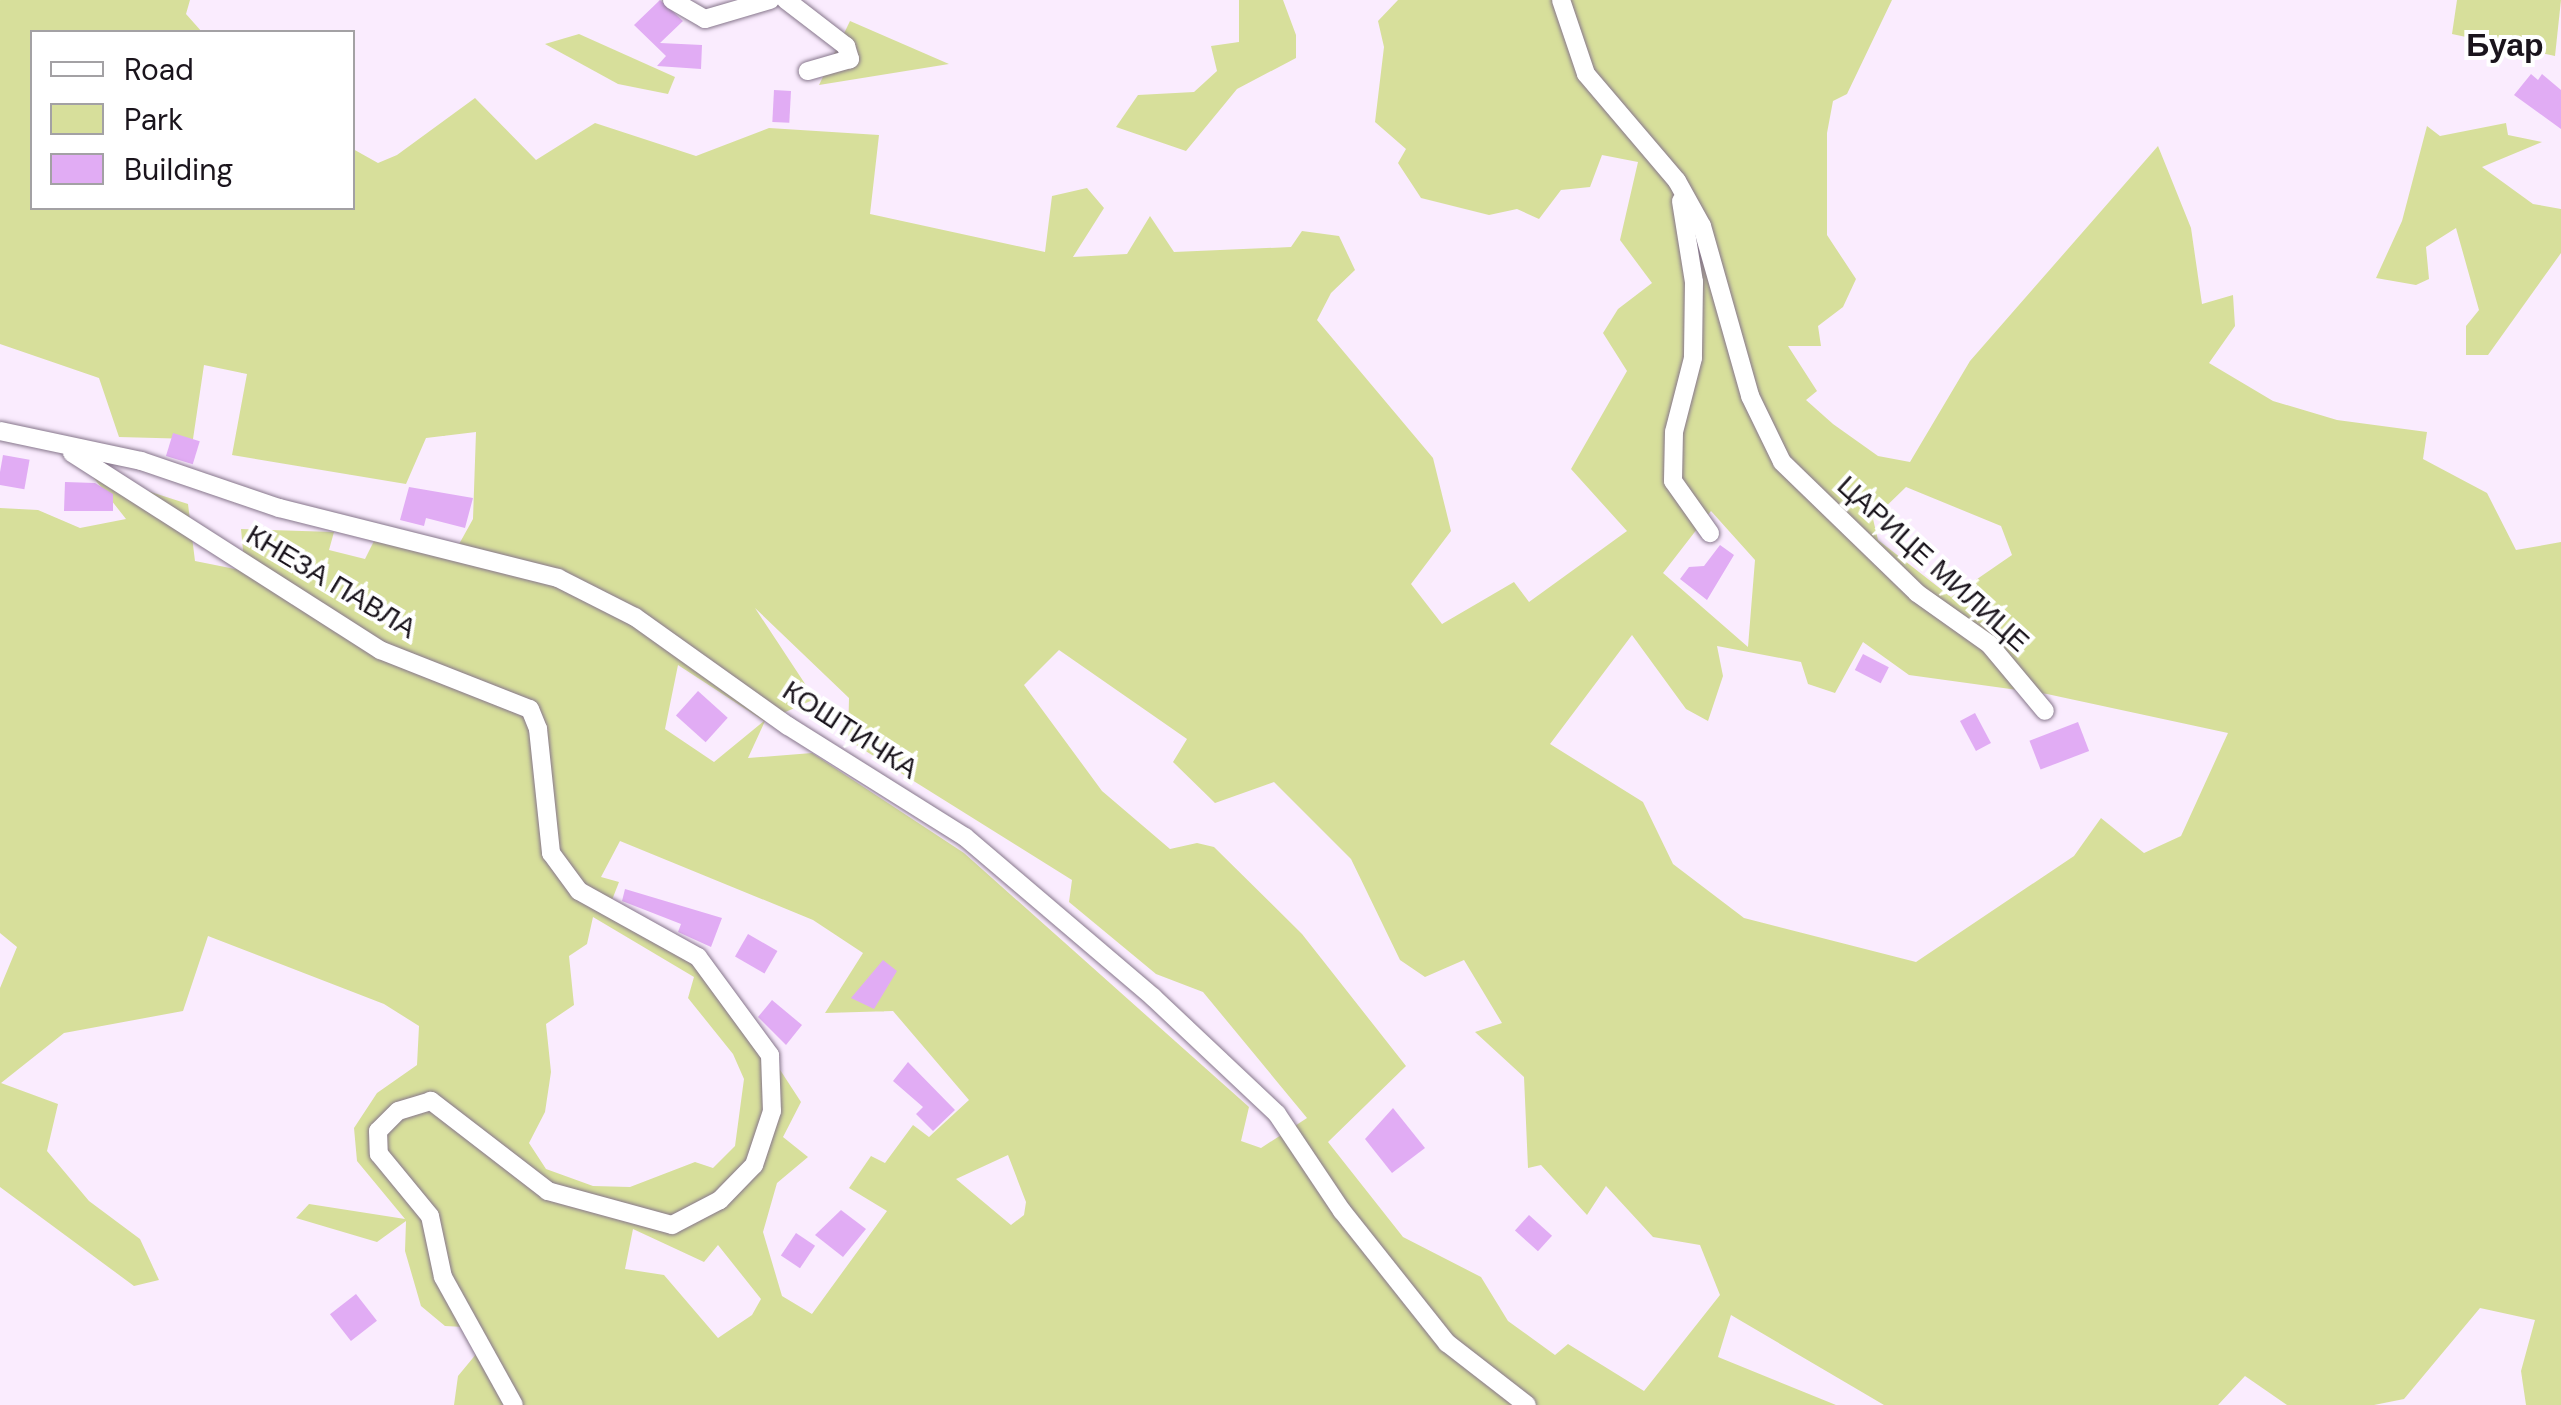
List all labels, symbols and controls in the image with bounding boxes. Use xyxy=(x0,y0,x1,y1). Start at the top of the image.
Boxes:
district label: Буар xyxy=(2466,26,2544,64)
legend xyxy=(30,30,355,210)
text: Road xyxy=(124,50,194,89)
text: Park xyxy=(124,100,183,139)
text: Building xyxy=(124,150,233,189)
street label: ЦАРИЦЕ МИЛИЦЕ xyxy=(1830,469,2036,659)
street label: КНЕЗА ПАВЛА xyxy=(240,518,422,646)
street label: КОШТИЧКА xyxy=(776,674,924,786)

